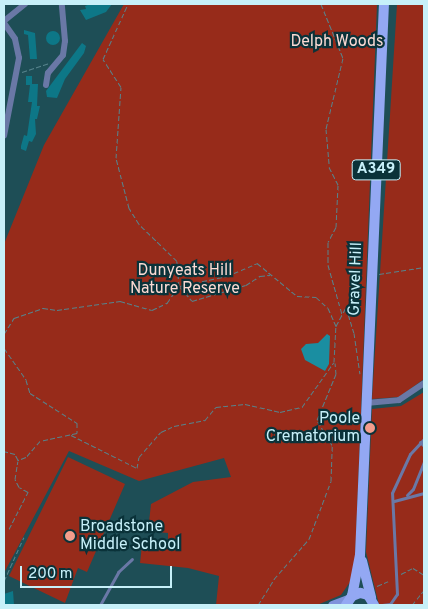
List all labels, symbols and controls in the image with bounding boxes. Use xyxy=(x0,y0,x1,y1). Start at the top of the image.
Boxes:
park label: Delph Woods xyxy=(290,32,384,52)
road number: A349 xyxy=(351,158,401,182)
street label: Gravel Hill xyxy=(345,242,367,316)
park label: Dunyeats Hill Nature Reserve xyxy=(130,261,240,299)
place label: Poole Crematorium xyxy=(266,409,360,447)
marker: Poole Crematorium xyxy=(364,422,376,434)
place label: Broadstone Middle School xyxy=(80,517,180,555)
marker: Broadstone Middle School xyxy=(64,530,76,542)
scale bar xyxy=(22,556,175,588)
text: 200 m xyxy=(28,565,73,584)

